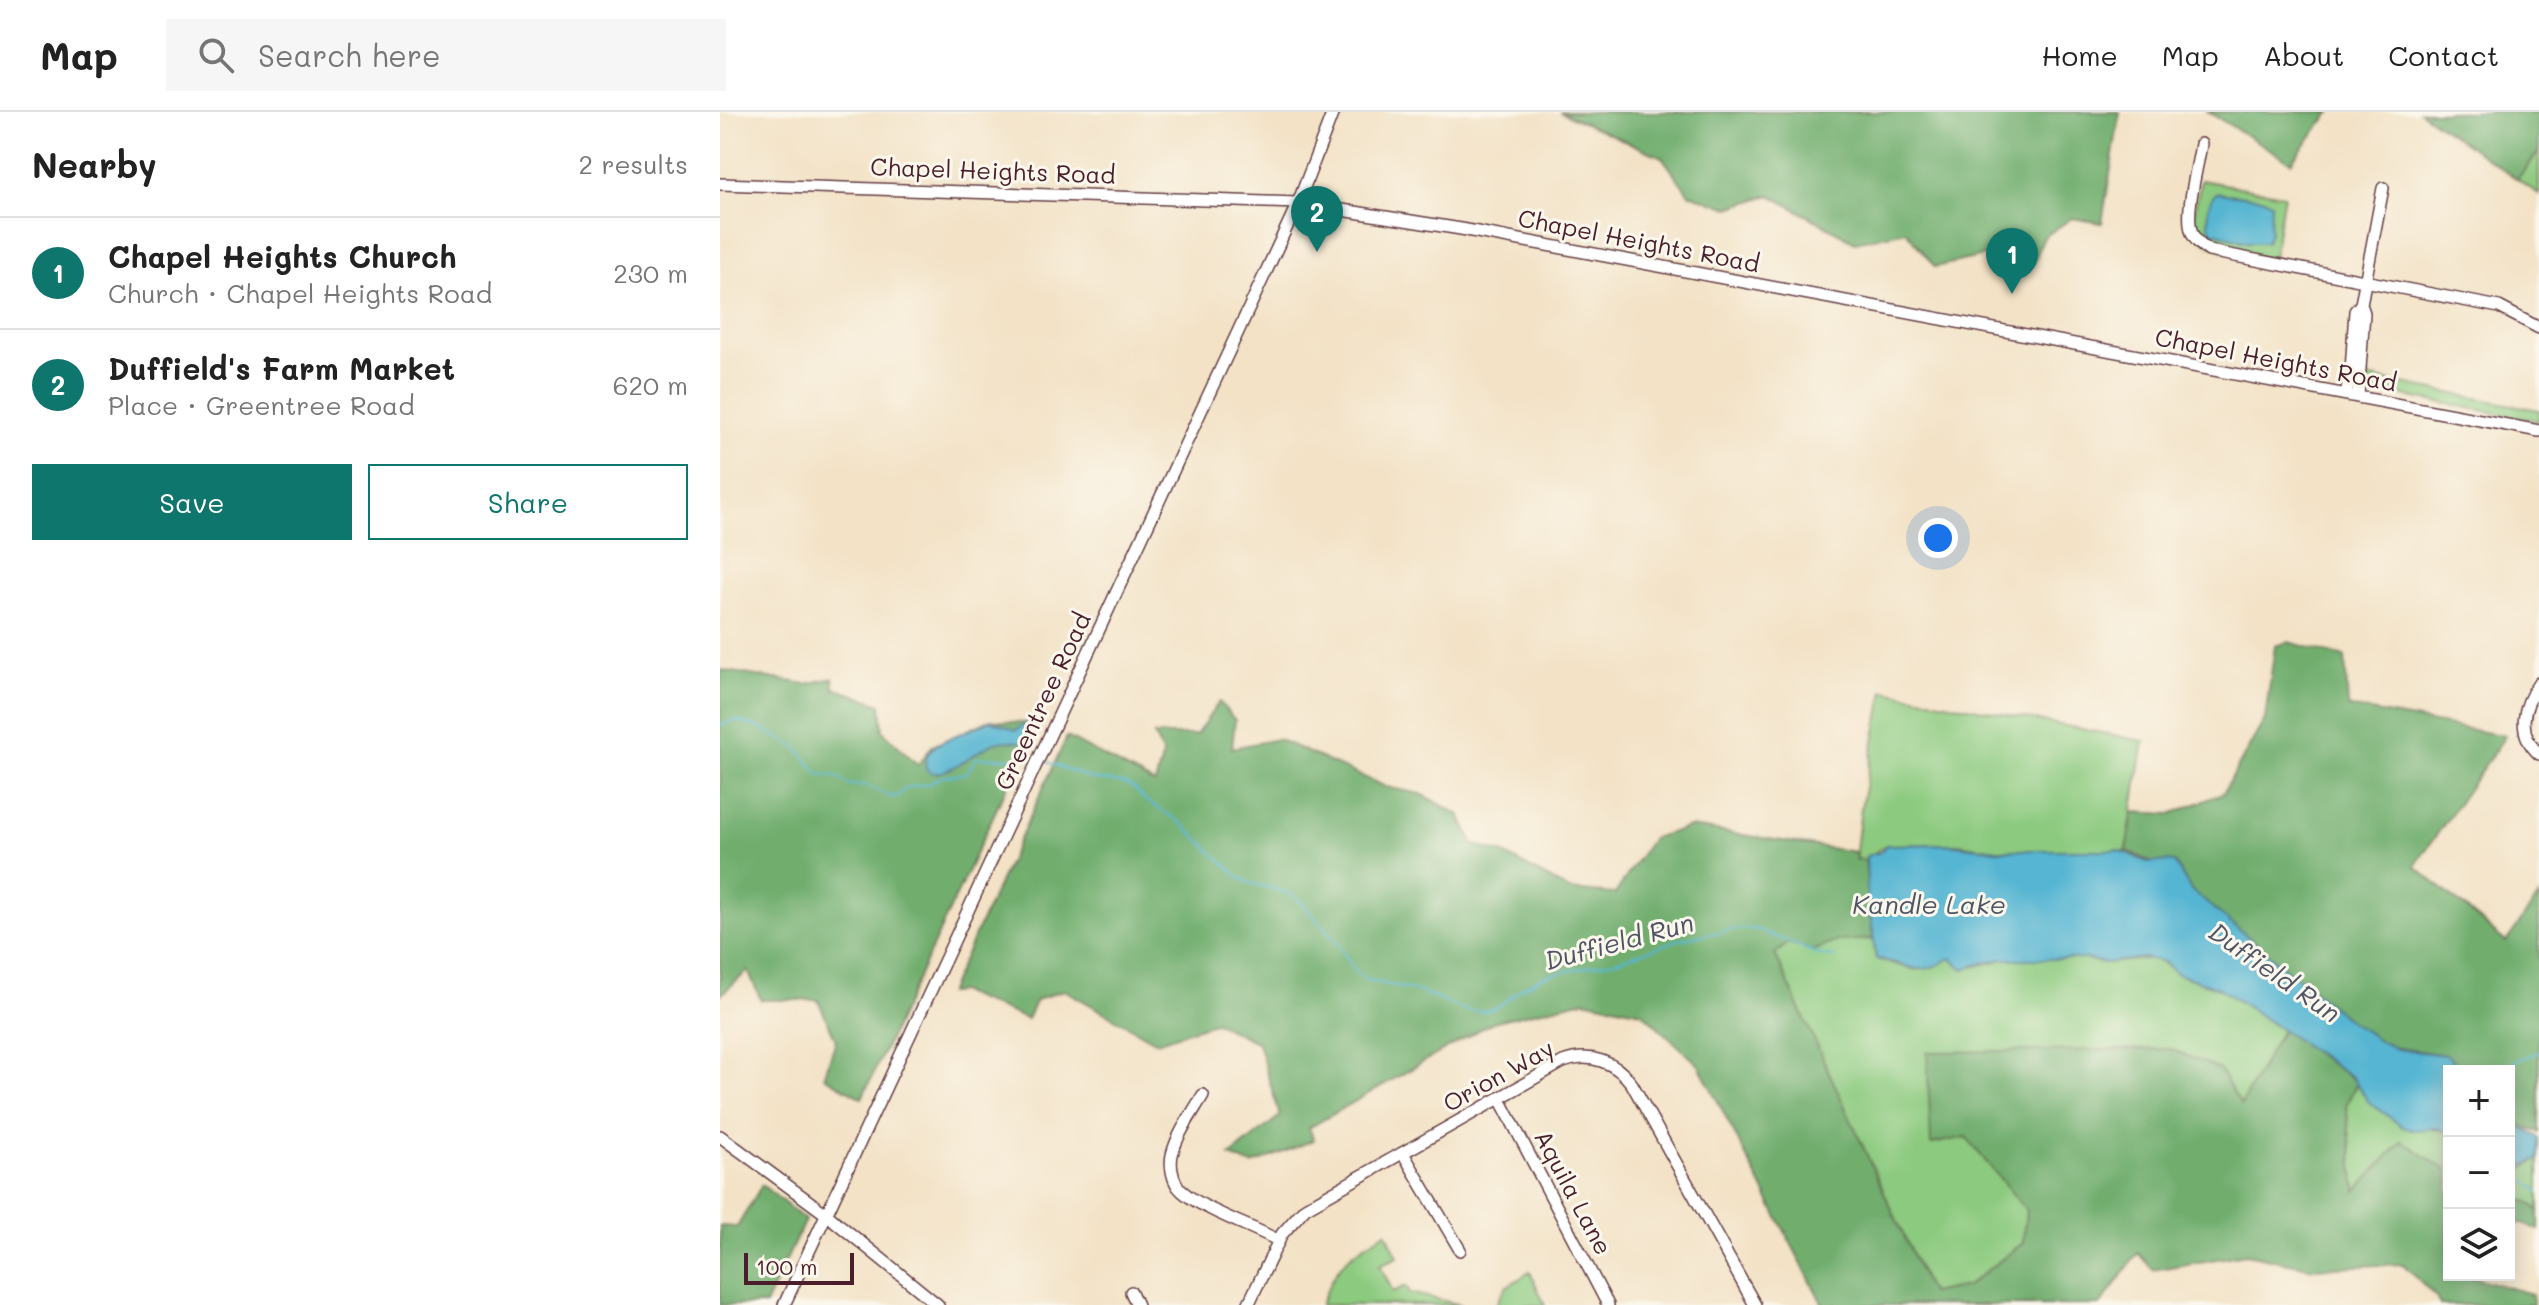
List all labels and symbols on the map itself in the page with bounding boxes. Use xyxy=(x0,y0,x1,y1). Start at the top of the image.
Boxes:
street label: Chapel Heights Road xyxy=(870,150,1116,190)
pin: 2 xyxy=(1291,186,1343,252)
street label: Chapel Heights Road xyxy=(1516,201,1762,279)
pin: 1 xyxy=(1986,228,2038,294)
street label: Chapel Heights Road xyxy=(2153,320,2399,398)
your location xyxy=(1918,518,1958,558)
street label: Greentree Road xyxy=(987,607,1097,795)
water label: Kandle Lake xyxy=(1852,887,2006,921)
water label: Duffield Run xyxy=(1541,905,1697,977)
water label: Duffield Run xyxy=(2203,914,2347,1030)
street label: Orion Way xyxy=(1437,1032,1559,1118)
street label: Aquila Lane xyxy=(1528,1124,1620,1260)
scale bar xyxy=(744,1249,854,1285)

